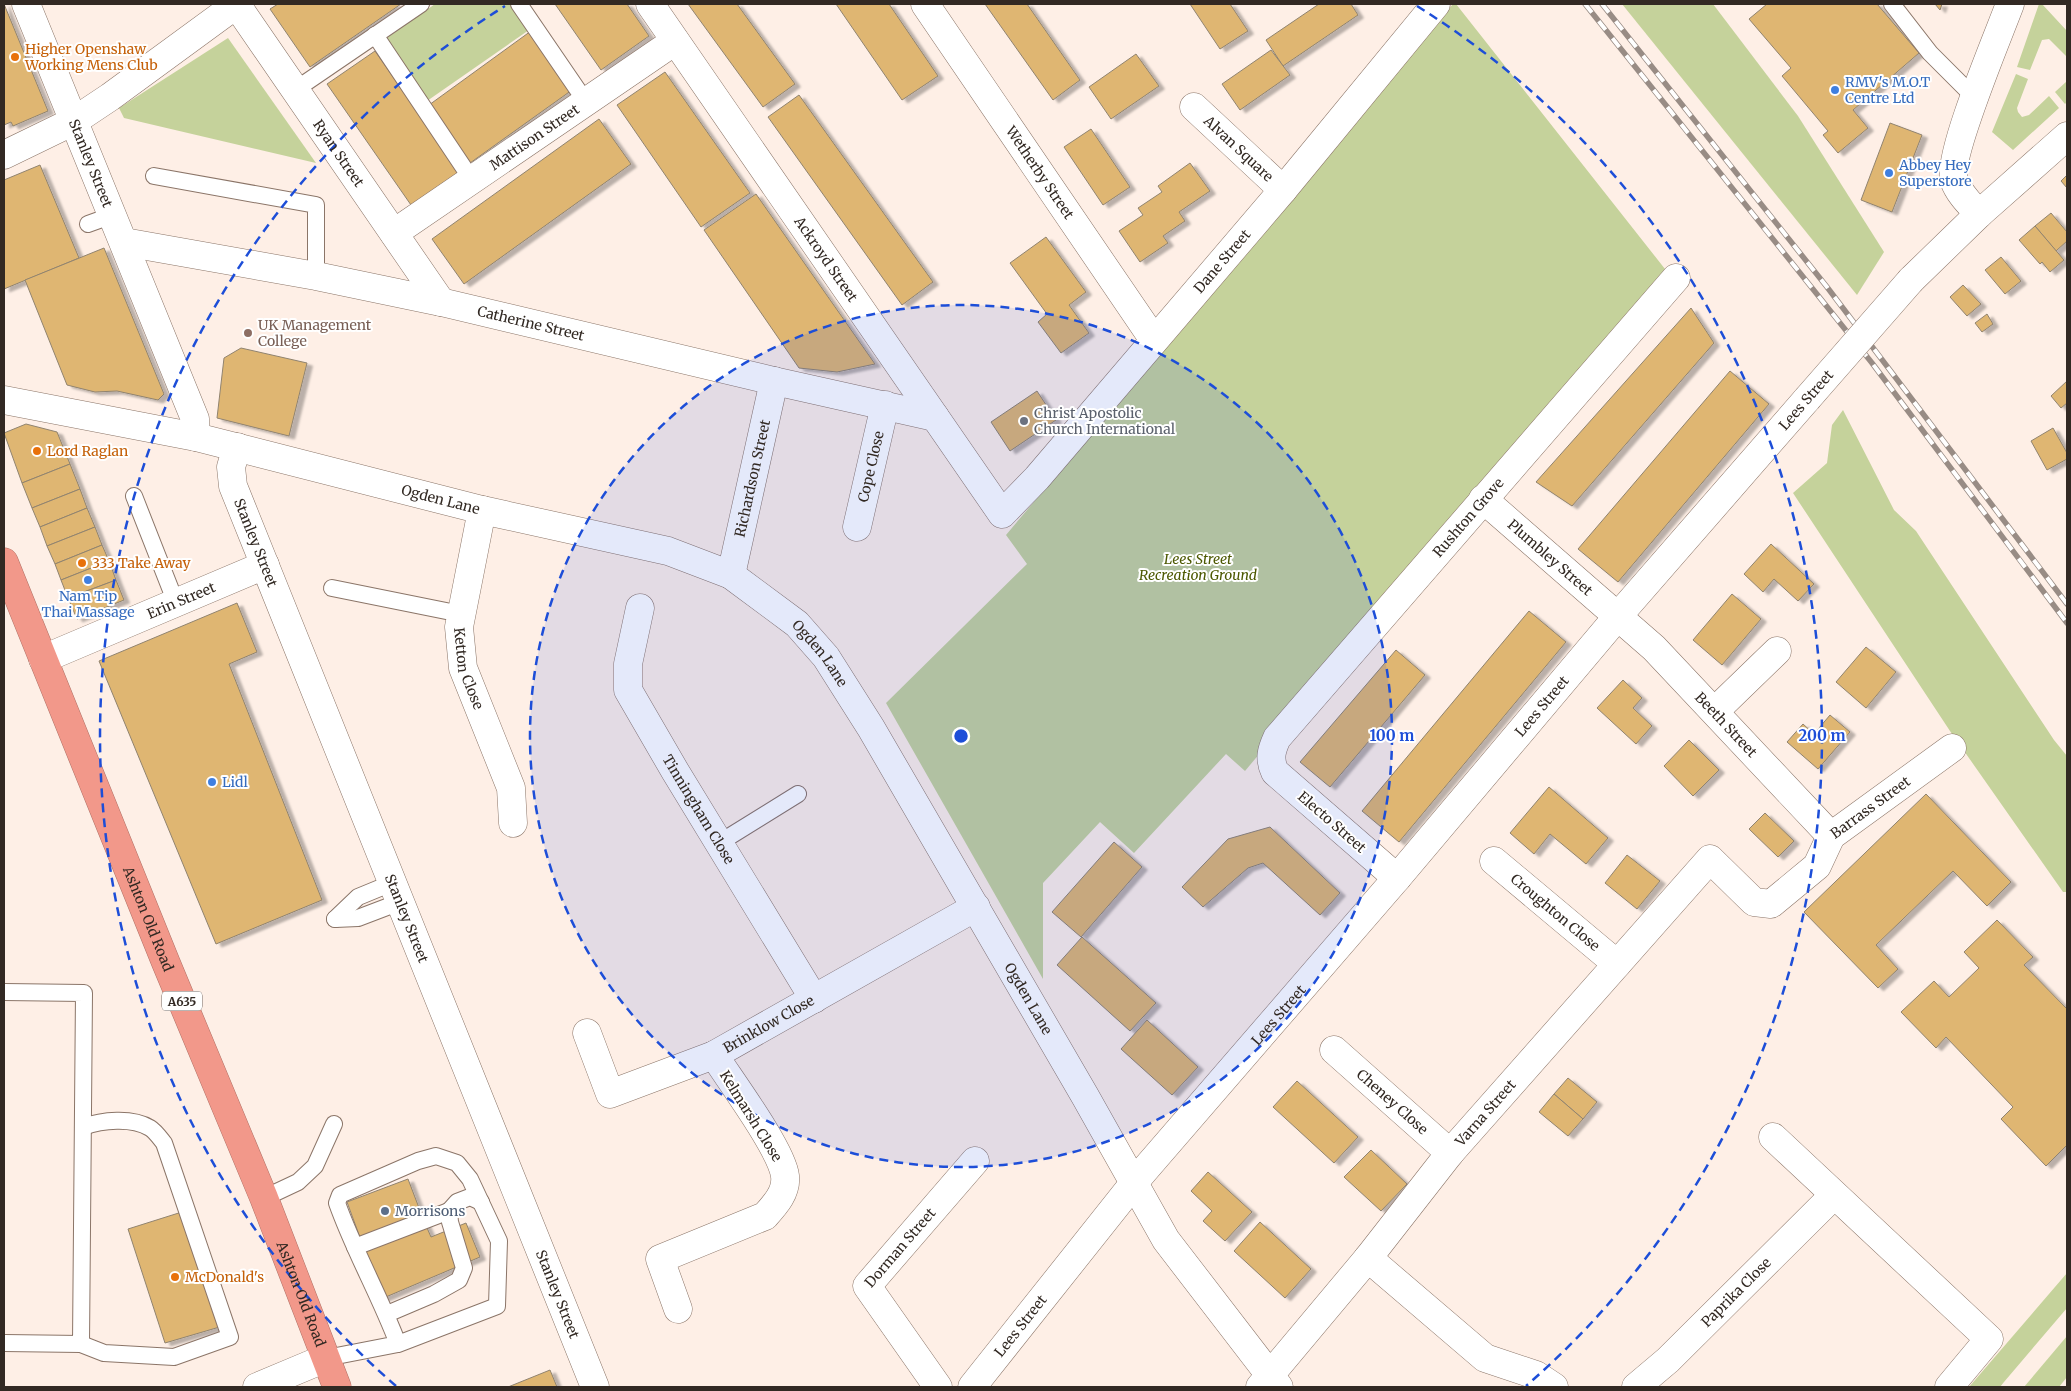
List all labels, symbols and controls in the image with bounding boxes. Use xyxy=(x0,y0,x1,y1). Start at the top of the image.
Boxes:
place label: Higher Openshaw Working Mens Club xyxy=(24,40,158,74)
marker: Higher Openshaw Working Mens Club xyxy=(9,51,21,63)
place label: RMV's M.O.T Centre Ltd xyxy=(1845,73,1931,107)
marker: RMV's M.O.T Centre Ltd xyxy=(1829,84,1841,96)
street label: Mattison Street xyxy=(486,100,583,174)
street label: Alvan Square xyxy=(1199,111,1277,185)
street label: Stanley Street xyxy=(65,116,117,211)
street label: Ryan Street xyxy=(309,116,368,191)
street label: Wetherby Street xyxy=(1001,122,1078,223)
place label: Abbey Hey Superstore xyxy=(1898,156,1972,190)
marker: Abbey Hey Superstore xyxy=(1883,167,1895,179)
street label: Ackroyd Street xyxy=(790,212,862,306)
street label: Dane Street xyxy=(1190,225,1255,297)
street label: Catherine Street xyxy=(476,302,587,345)
place label: UK Management College xyxy=(258,316,372,350)
marker: UK Management College xyxy=(242,327,254,339)
street label: Lees Street xyxy=(1775,366,1837,434)
place label: Christ Apostolic Church International xyxy=(1034,404,1176,438)
marker: Christ Apostolic Church International xyxy=(1018,415,1030,427)
street label: Richardson Street xyxy=(731,417,774,539)
street label: Cope Close xyxy=(854,429,888,504)
place label: Lord Raglan xyxy=(47,442,128,460)
marker: Lord Raglan xyxy=(31,445,43,457)
street label: Rushton Grove xyxy=(1429,474,1508,561)
street label: Ogden Lane xyxy=(400,481,482,518)
street label: Stanley Street xyxy=(230,496,282,590)
street label: Plumbley Street xyxy=(1504,516,1597,600)
park label: Lees Street Recreation Ground xyxy=(1139,550,1257,584)
place label: 333 Take Away xyxy=(92,554,191,572)
marker: 333 Take Away xyxy=(76,557,88,569)
marker: Nam Tip Thai Massage xyxy=(82,574,94,586)
street label: Erin Street xyxy=(144,578,219,623)
place label: Nam Tip Thai Massage xyxy=(42,587,134,621)
street label: Ogden Lane xyxy=(788,616,851,690)
street label: Ketton Close xyxy=(450,627,488,712)
street label: Lees Street xyxy=(1511,672,1573,740)
street label: Beeth Street xyxy=(1691,688,1761,761)
text: 100 m xyxy=(1370,726,1414,745)
text: 200 m xyxy=(1798,726,1846,745)
centre of rings xyxy=(952,727,970,745)
street label: Tinningham Close xyxy=(659,752,739,867)
street label: Barrass Street xyxy=(1827,772,1914,842)
place label: Lidl xyxy=(222,773,249,791)
marker: Lidl xyxy=(206,776,218,788)
street label: Electo Street xyxy=(1294,787,1370,857)
street label: Ashton Old Road xyxy=(119,863,178,975)
street label: Croughton Close xyxy=(1507,870,1604,955)
street label: Stanley Street xyxy=(381,872,433,966)
street label: Ogden Lane xyxy=(1001,960,1056,1038)
street label: Lees Street xyxy=(1247,981,1310,1049)
road number: A635 xyxy=(162,991,202,1010)
street label: Brinklow Close xyxy=(720,991,817,1057)
street label: Cheney Close xyxy=(1353,1065,1432,1138)
street label: Kelmarsh Close xyxy=(716,1067,786,1165)
street label: Varna Street xyxy=(1451,1076,1520,1151)
place label: Morrisons xyxy=(395,1202,465,1220)
street label: Dorman Street xyxy=(861,1204,940,1291)
marker: Morrisons xyxy=(379,1205,391,1217)
street label: Ashton Old Road xyxy=(272,1238,330,1350)
street label: Stanley Street xyxy=(532,1247,584,1342)
street label: Paprika Close xyxy=(1698,1254,1775,1331)
place label: McDonald's xyxy=(185,1268,264,1286)
marker: McDonald's xyxy=(169,1271,181,1283)
street label: Lees Street xyxy=(990,1291,1051,1361)

